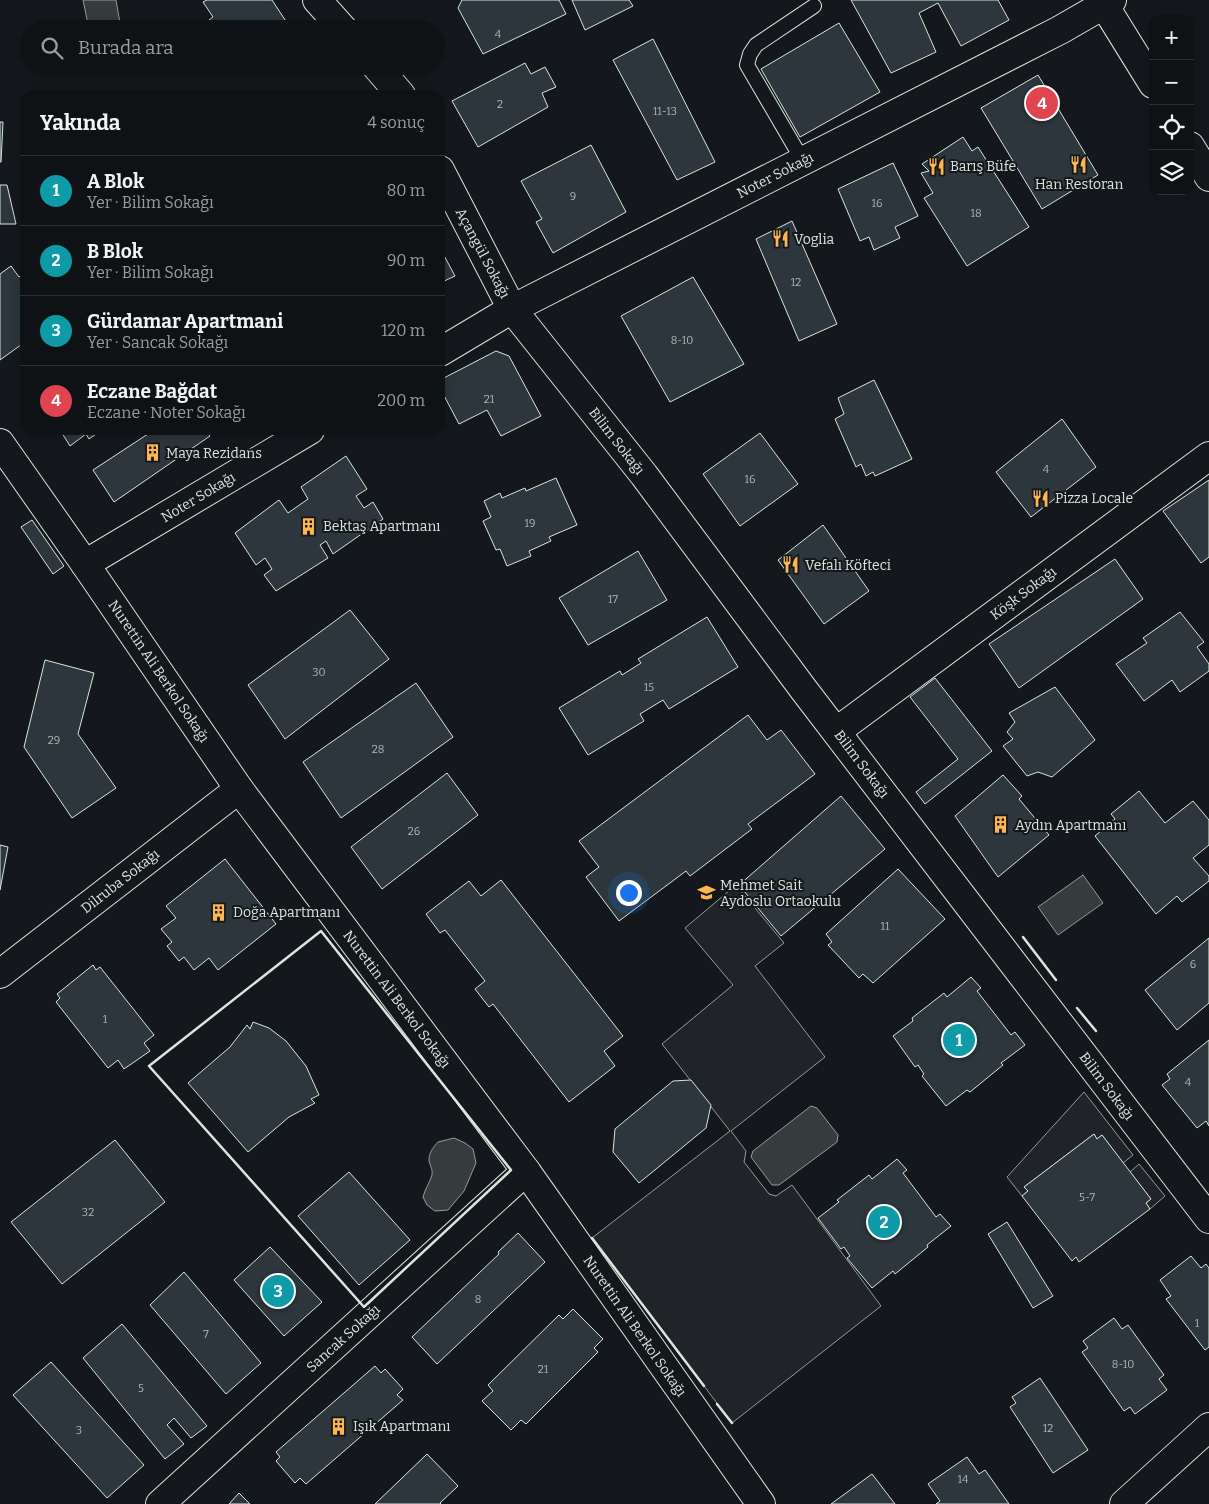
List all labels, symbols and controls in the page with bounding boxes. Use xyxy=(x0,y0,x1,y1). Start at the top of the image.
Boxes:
map controls xyxy=(1149,15,1194,195)
button: + xyxy=(1149,15,1194,60)
search box xyxy=(20,20,445,75)
house number: 4 xyxy=(495,28,502,41)
icon: search xyxy=(38,34,66,62)
text: Burada ara xyxy=(78,36,174,59)
button: − xyxy=(1149,60,1194,105)
pin: 4 xyxy=(1026,84,1058,122)
house number: 2 xyxy=(497,98,503,111)
house number: 11-13 xyxy=(653,105,677,118)
button: locate xyxy=(1149,105,1194,150)
text: Yakında xyxy=(40,110,121,136)
text: 4 sonuç xyxy=(367,113,425,132)
street label: Noter Sokağı xyxy=(734,149,816,202)
button: layers xyxy=(1149,150,1194,195)
restaurant icon: Han Restoran xyxy=(1069,154,1089,174)
restaurant icon: Barış Büfe xyxy=(926,156,946,176)
place label: Barış Büfe xyxy=(950,158,1016,175)
text: A Blok xyxy=(87,170,144,193)
place label: Han Restoran xyxy=(1035,176,1123,193)
text: 1 xyxy=(53,181,59,200)
text: 80 m xyxy=(387,181,425,200)
house number: 9 xyxy=(570,190,576,203)
text: Yer · Bilim Sokağı xyxy=(87,193,214,212)
house number: 16 xyxy=(872,197,882,210)
street label: Açangül Sokağı xyxy=(452,205,513,301)
house number: 18 xyxy=(970,207,982,220)
restaurant icon: Voglia xyxy=(770,229,790,249)
place label: Voglia xyxy=(794,231,834,248)
text: B Blok xyxy=(87,240,143,263)
text: 2 xyxy=(51,251,61,270)
text: 90 m xyxy=(387,251,425,270)
text: Yer · Bilim Sokağı xyxy=(87,263,214,282)
house number: 12 xyxy=(791,276,801,289)
text: Gürdamar Apartmani xyxy=(87,310,283,333)
text: 3 xyxy=(51,321,61,340)
text: 120 m xyxy=(381,321,425,340)
text: Yer · Sancak Sokağı xyxy=(87,333,228,352)
house number: 8-10 xyxy=(671,334,693,347)
text: Eczane Bağdat xyxy=(87,380,217,403)
text: 4 xyxy=(51,391,61,410)
text: 200 m xyxy=(377,391,425,410)
house number: 21 xyxy=(484,393,495,406)
text: Eczane · Noter Sokağı xyxy=(87,403,246,422)
street label: Bilim Sokağı xyxy=(585,404,648,478)
building icon: Maya Rezidans xyxy=(142,443,162,463)
place label: Maya Rezidans xyxy=(166,445,262,462)
house number: 4 xyxy=(1043,463,1050,476)
street label: Noter Sokağı xyxy=(158,469,239,526)
house number: 16 xyxy=(745,473,755,486)
restaurant icon: Pizza Locale xyxy=(1031,488,1051,508)
place label: Pizza Locale xyxy=(1055,490,1133,507)
building icon: Bektaş Apartmanı xyxy=(299,516,319,536)
house number: 19 xyxy=(525,517,535,530)
place label: Bektaş Apartmanı xyxy=(323,518,440,535)
restaurant icon: Vefalı Köfteci xyxy=(781,555,801,575)
place label: Vefalı Köfteci xyxy=(805,557,891,574)
street label: Köşk Sokağı xyxy=(987,563,1060,624)
house number: 17 xyxy=(608,593,618,606)
street label: Nurettin Ali Berkol Sokağı xyxy=(105,597,213,746)
house number: 30 xyxy=(312,666,326,679)
house number: 15 xyxy=(644,681,654,694)
street label: Bilim Sokağı xyxy=(831,727,893,802)
house number: 29 xyxy=(48,734,60,747)
house number: 28 xyxy=(372,743,384,756)
building icon: Aydın Apartmanı xyxy=(991,815,1011,835)
place label: Aydın Apartmanı xyxy=(1015,817,1126,834)
house number: 26 xyxy=(408,825,420,838)
street label: Dilruba Sokağı xyxy=(78,846,163,917)
place label: Mehmet Sait Aydoslu Ortaokulu xyxy=(720,877,841,910)
your location xyxy=(616,880,642,906)
school or university icon: Mehmet Sait Aydoslu Ortaokulu xyxy=(696,883,716,903)
building icon: Doğa Apartmanı xyxy=(209,902,229,922)
place label: Doğa Apartmanı xyxy=(233,904,340,921)
house number: 11 xyxy=(881,920,890,933)
street label: Nurettin Ali Berkol Sokağı xyxy=(339,927,454,1072)
house number: 6 xyxy=(1190,958,1196,971)
house number: 1 xyxy=(103,1013,108,1026)
pin: 1 xyxy=(943,1021,975,1059)
street label: Bilim Sokağı xyxy=(1076,1049,1138,1124)
house number: 4 xyxy=(1185,1076,1192,1089)
house number: 5-7 xyxy=(1079,1191,1095,1204)
pin: 2 xyxy=(868,1203,900,1241)
house number: 32 xyxy=(82,1206,94,1219)
street label: Nurettin Ali Berkol Sokağı xyxy=(579,1253,690,1400)
pin: 3 xyxy=(262,1272,294,1310)
house number: 8 xyxy=(475,1293,481,1306)
street label: Sancak Sokağı xyxy=(303,1301,384,1376)
house number: 1 xyxy=(1195,1317,1200,1330)
house number: 7 xyxy=(203,1328,209,1341)
house number: 8-10 xyxy=(1112,1358,1134,1371)
house number: 21 xyxy=(538,1363,549,1376)
house number: 5 xyxy=(138,1382,144,1395)
building icon: Işık Apartmanı xyxy=(329,1416,349,1436)
place label: Işık Apartmanı xyxy=(353,1418,450,1435)
house number: 12 xyxy=(1043,1422,1053,1435)
house number: 3 xyxy=(76,1424,82,1437)
house number: 14 xyxy=(958,1473,969,1486)

